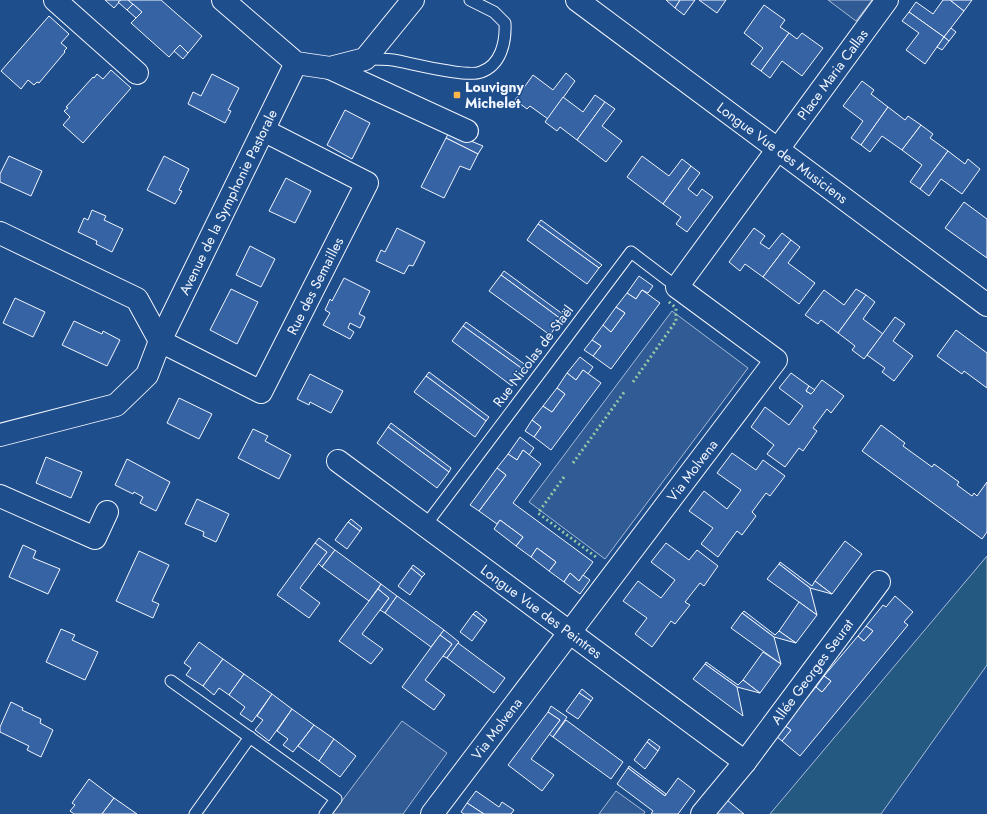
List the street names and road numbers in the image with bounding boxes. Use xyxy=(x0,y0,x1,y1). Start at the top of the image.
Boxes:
street label: Place Maria Callas xyxy=(792,24,873,124)
street label: Longue Vue des Musiciens xyxy=(713,97,852,208)
street label: Avenue de la Symphonie Pastorale xyxy=(174,106,282,298)
street label: Rue des Semailles xyxy=(282,233,348,338)
street label: Rue Nicolas de Staël xyxy=(488,301,578,411)
street label: Via Molvena xyxy=(662,435,722,506)
street label: Longue Vue des Peintres xyxy=(477,560,607,663)
street label: Allée Georges Seurat xyxy=(766,614,858,729)
street label: Via Molvena xyxy=(467,693,527,764)

